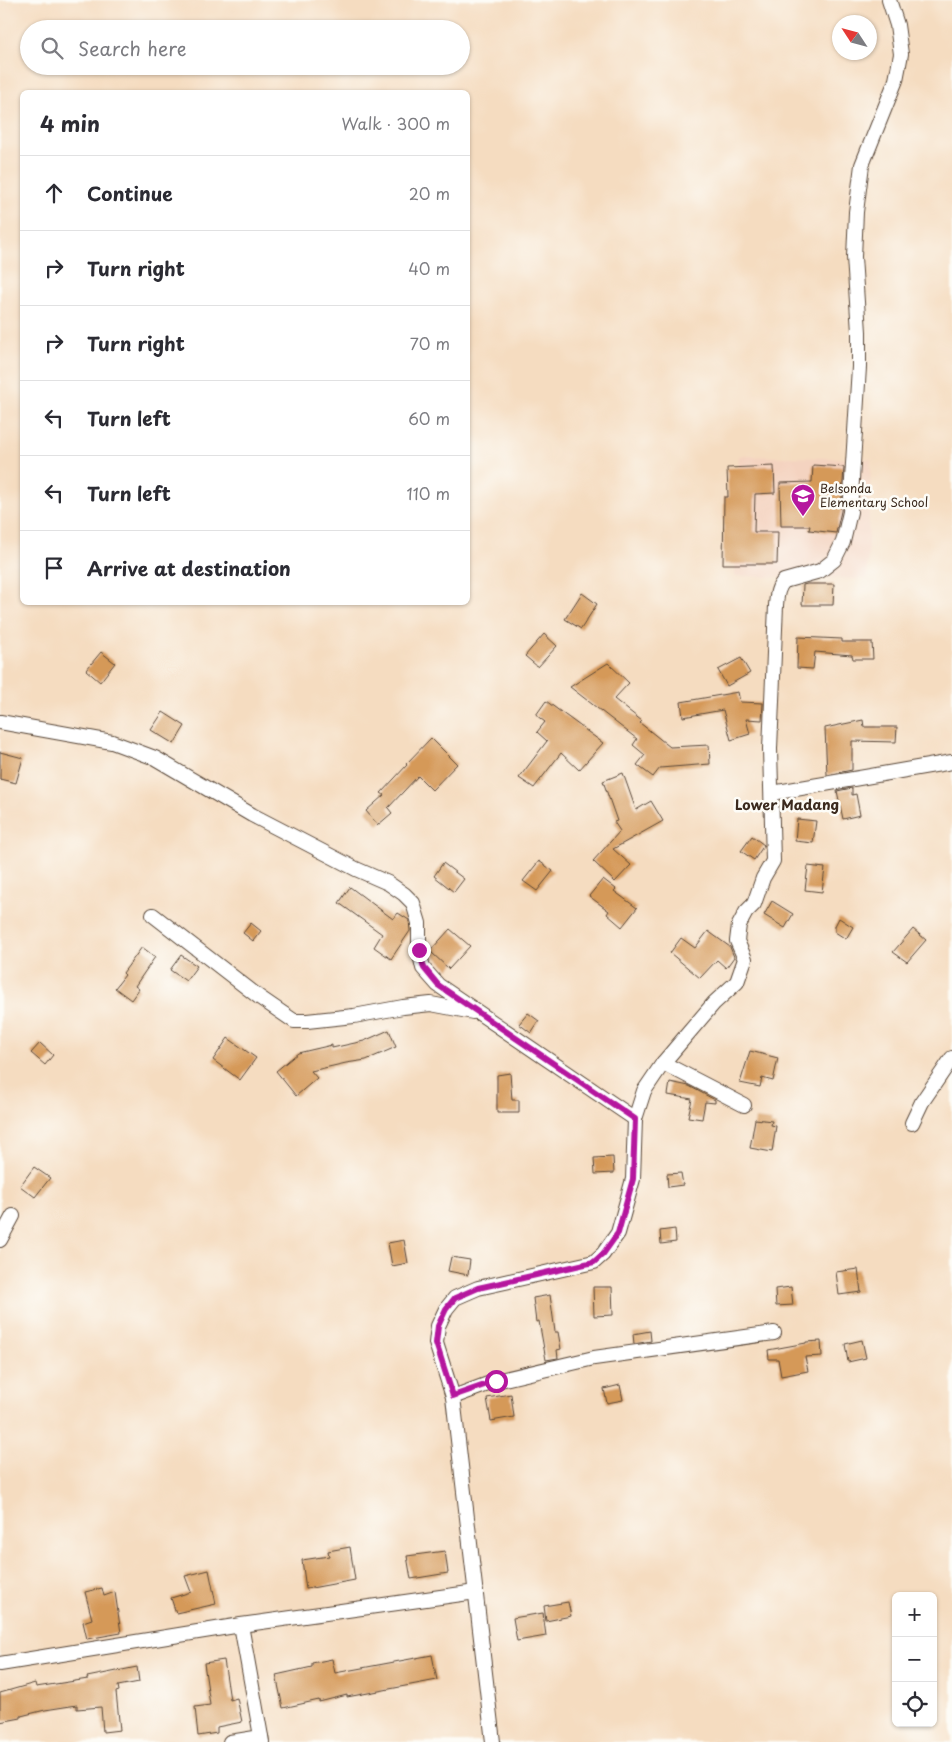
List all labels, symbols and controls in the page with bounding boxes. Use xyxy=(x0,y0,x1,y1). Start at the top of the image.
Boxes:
north arrow xyxy=(832,15,877,60)
search box xyxy=(20,20,470,75)
icon: search xyxy=(38,34,66,62)
text: Search here xyxy=(78,34,187,62)
text: 4 min xyxy=(40,107,100,139)
text: Walk · 300 m xyxy=(341,111,450,135)
icon: ahead xyxy=(40,179,68,207)
text: Continue xyxy=(87,179,173,207)
text: 20 m xyxy=(409,181,450,205)
icon: right xyxy=(40,254,68,282)
text: Turn right xyxy=(87,254,185,282)
text: 40 m xyxy=(408,256,450,280)
icon: right xyxy=(40,329,68,357)
text: Turn right xyxy=(87,329,185,357)
text: 70 m xyxy=(410,331,450,355)
icon: left xyxy=(40,404,68,432)
text: Turn left xyxy=(87,404,171,432)
text: 60 m xyxy=(408,406,450,430)
icon: left xyxy=(40,479,68,507)
text: Turn left xyxy=(87,479,171,507)
place label: Belsonda Elementary School xyxy=(820,479,928,511)
text: 110 m xyxy=(407,481,450,505)
school or university icon: Belsonda Elementary School xyxy=(790,483,816,517)
icon: arrive xyxy=(40,554,68,582)
text: Arrive at destination xyxy=(87,554,291,582)
district label: Lower Madang xyxy=(735,794,839,815)
route end xyxy=(408,939,431,962)
route start xyxy=(485,1370,508,1393)
map controls xyxy=(892,1592,937,1727)
button: + xyxy=(892,1592,937,1637)
button: − xyxy=(892,1637,937,1682)
button: locate xyxy=(892,1682,937,1727)

